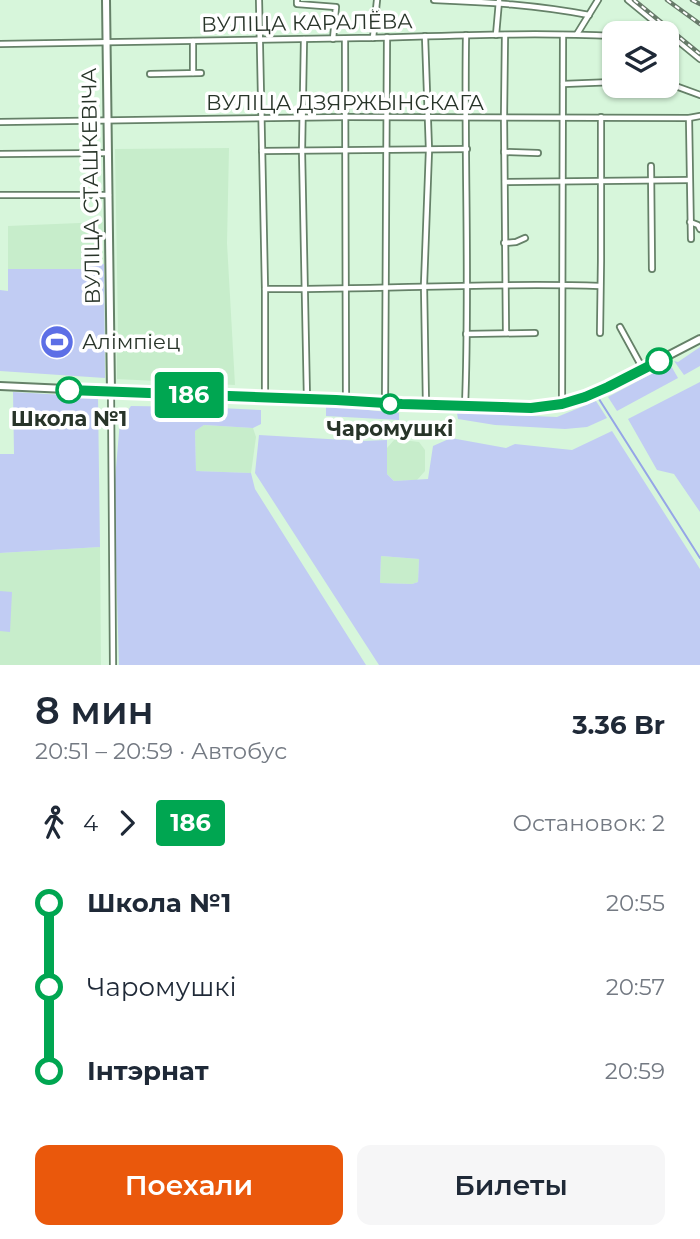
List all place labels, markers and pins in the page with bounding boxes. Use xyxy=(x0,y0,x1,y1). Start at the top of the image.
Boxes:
sports icon: Алімпіец xyxy=(38,323,76,361)
place label: Алімпіец xyxy=(82,329,180,354)
unlabelled marker xyxy=(646,348,672,374)
marker: Школа №1 xyxy=(56,377,82,403)
marker: Чаромушкі xyxy=(380,394,400,414)
place label: Школа №1 xyxy=(11,406,127,431)
place label: Чаромушкі xyxy=(327,416,453,441)

